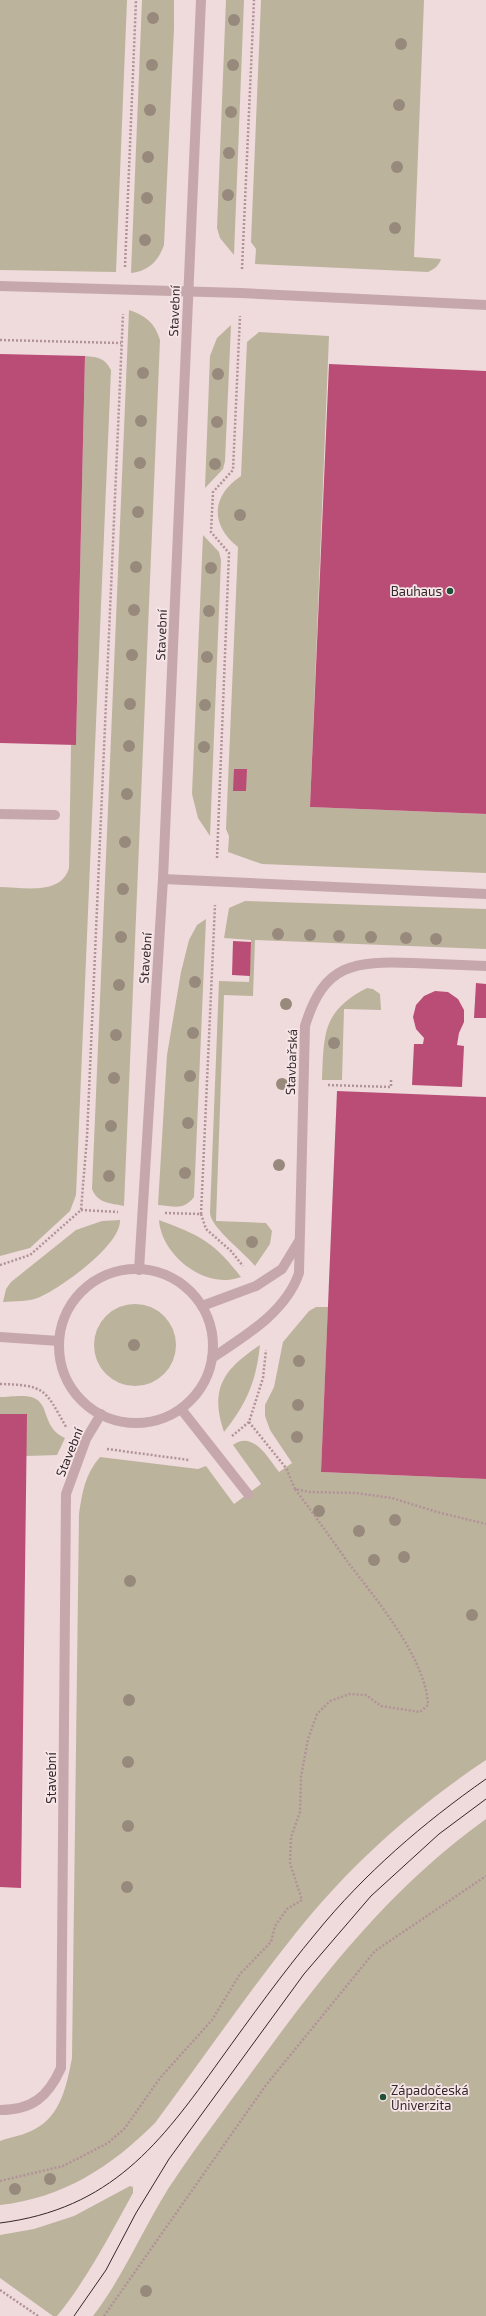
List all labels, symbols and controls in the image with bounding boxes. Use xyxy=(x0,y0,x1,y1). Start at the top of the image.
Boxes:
street label: Stavební xyxy=(165,284,183,337)
place label: Bauhaus xyxy=(391,583,442,599)
marker: Bauhaus xyxy=(445,586,455,596)
street label: Stavební xyxy=(152,608,170,661)
street label: Stavební xyxy=(135,931,155,984)
street label: Stavbařská xyxy=(282,1029,300,1095)
street label: Stavební xyxy=(52,1425,86,1479)
street label: Stavební xyxy=(43,1752,59,1804)
place label: Západočeská Univerzita xyxy=(391,2082,469,2113)
marker: Západočeská Univerzita xyxy=(378,2092,388,2102)

